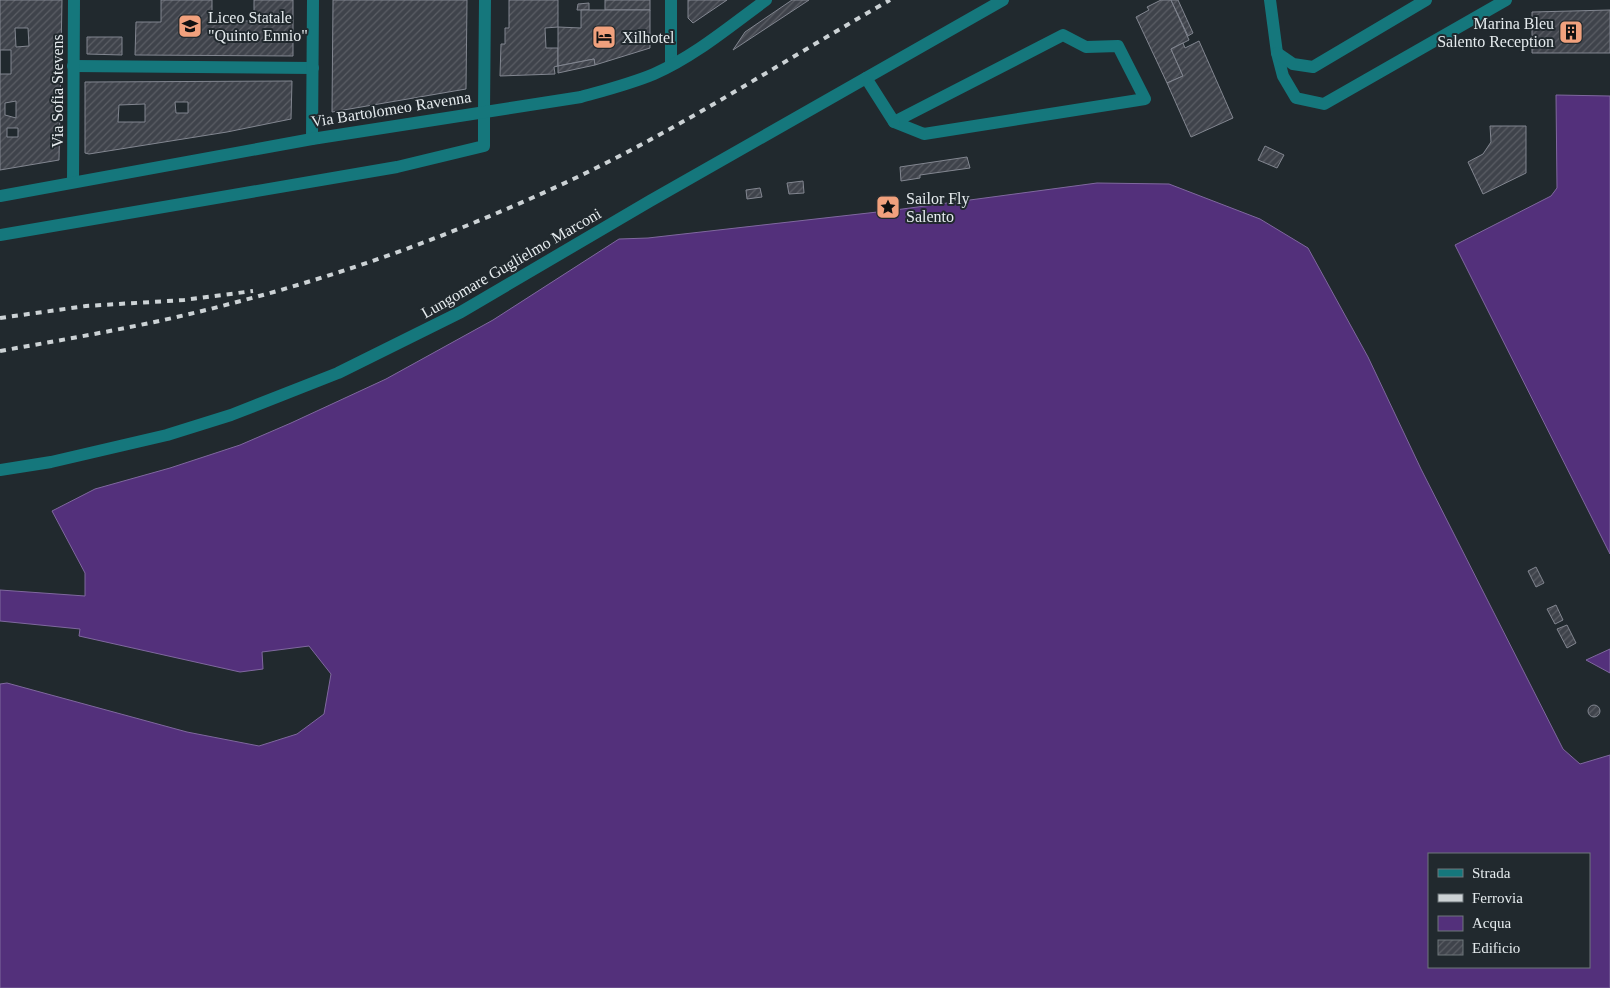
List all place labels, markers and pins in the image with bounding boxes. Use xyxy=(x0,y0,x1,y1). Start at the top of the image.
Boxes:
place label: Liceo Statale "Quinto Ennio" xyxy=(208,9,308,44)
school or university icon: Liceo Statale "Quinto Ennio" xyxy=(177,13,203,39)
place label: Marina Bleu Salento Reception xyxy=(1437,15,1554,51)
building icon: Marina Bleu Salento Reception xyxy=(1558,19,1584,45)
hotel icon: Xilhotel xyxy=(591,24,617,50)
place label: Xilhotel xyxy=(622,29,675,46)
place label: Sailor Fly Salento xyxy=(906,190,970,225)
place icon: Sailor Fly Salento xyxy=(875,194,901,220)

